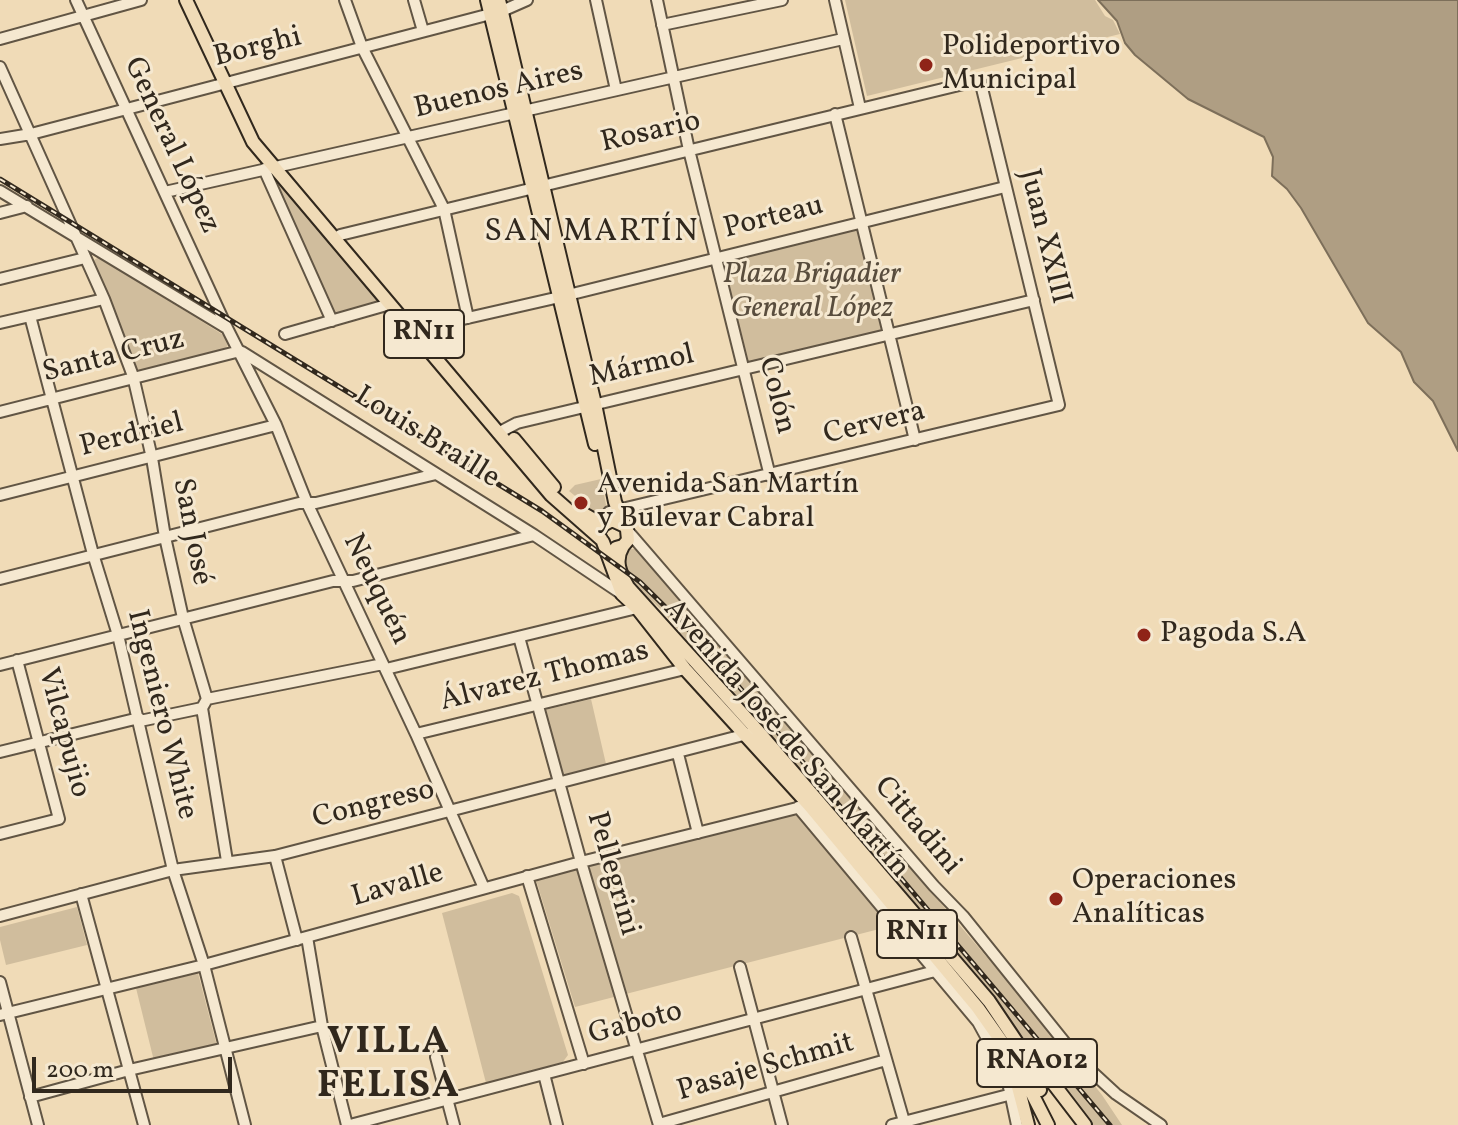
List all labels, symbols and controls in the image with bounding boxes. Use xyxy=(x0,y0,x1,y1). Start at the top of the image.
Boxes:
street label: Borghi xyxy=(210,21,306,77)
place label: Polideportivo Municipal xyxy=(942,30,1120,100)
street label: General López xyxy=(114,52,226,240)
street label: Buenos Aires xyxy=(411,55,587,129)
marker: Polideportivo Municipal xyxy=(917,56,935,74)
street label: Rosario xyxy=(598,105,704,163)
street label: Juan XXIII xyxy=(1009,166,1077,308)
street label: Porteau xyxy=(720,189,828,249)
district label: SAN MARTÍN xyxy=(484,215,700,253)
park label: Plaza Brigadier General López xyxy=(723,258,901,328)
road number: RN11 xyxy=(384,310,464,358)
street label: Santa Cruz xyxy=(39,323,189,393)
street label: Mármol xyxy=(586,338,698,398)
street label: Colón xyxy=(748,354,802,438)
street label: Louis Braille xyxy=(347,380,505,498)
street label: Cervera xyxy=(820,395,930,455)
street label: Perdriel xyxy=(77,407,187,467)
place label: Avenida San Martín y Bulevar Cabral xyxy=(597,468,859,538)
street label: San José xyxy=(162,475,218,589)
marker: Avenida San Martín y Bulevar Cabral xyxy=(572,494,590,512)
street label: Neuquén xyxy=(333,529,417,651)
street label: Avenida José de San Martín xyxy=(654,593,916,887)
street label: Ingeniero White xyxy=(117,606,203,824)
place label: Pagoda S.A xyxy=(1160,617,1306,653)
marker: Pagoda S.A xyxy=(1135,626,1153,644)
street label: Álvarez Thomas xyxy=(437,635,653,721)
street label: Vilcapujio xyxy=(27,664,97,802)
street label: Cittadini xyxy=(865,771,967,883)
street label: Congreso xyxy=(309,773,439,839)
street label: Pellegrini xyxy=(576,808,646,940)
street label: Lavalle xyxy=(348,857,448,917)
place label: Operaciones Analíticas xyxy=(1072,864,1236,934)
marker: Operaciones Analíticas xyxy=(1047,890,1065,908)
road number: RN11 xyxy=(877,910,957,958)
street label: Gaboto xyxy=(585,995,687,1055)
district label: VILLA FELISA xyxy=(317,1022,461,1112)
street label: Pasaje Schmit xyxy=(674,1027,858,1111)
road number: RNA012 xyxy=(977,1039,1097,1087)
scale bar xyxy=(36,1041,236,1091)
text: 200 m xyxy=(46,1054,114,1088)

